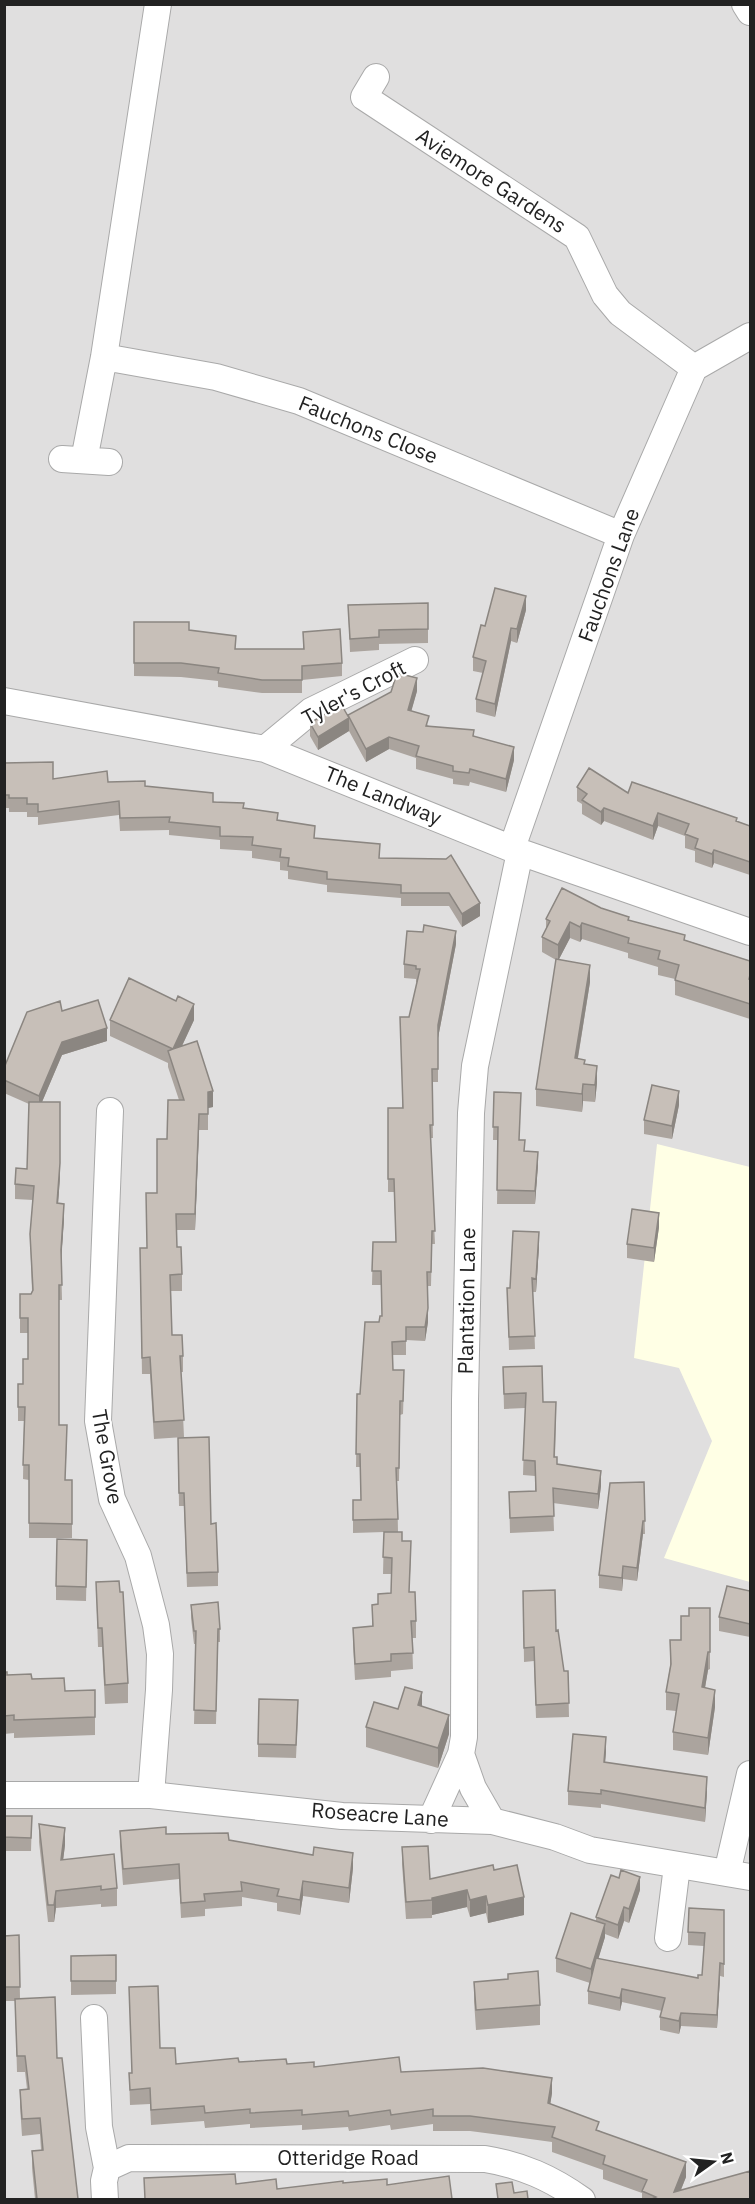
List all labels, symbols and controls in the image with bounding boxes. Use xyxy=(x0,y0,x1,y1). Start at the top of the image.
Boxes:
street label: Aviemore Gardens xyxy=(411,121,572,239)
street label: Fauchons Close xyxy=(295,388,442,470)
street label: Fauchons Lane xyxy=(571,504,645,645)
street label: Tyler's Croft xyxy=(297,653,410,731)
street label: The Landway xyxy=(321,759,446,831)
street label: Plantation Lane xyxy=(451,1227,481,1375)
street label: The Grove xyxy=(86,1407,130,1506)
street label: Roseacre Lane xyxy=(310,1795,450,1833)
north arrow xyxy=(683,2132,743,2192)
street label: Otteridge Road xyxy=(277,2143,419,2171)
text: N xyxy=(716,2150,739,2166)

